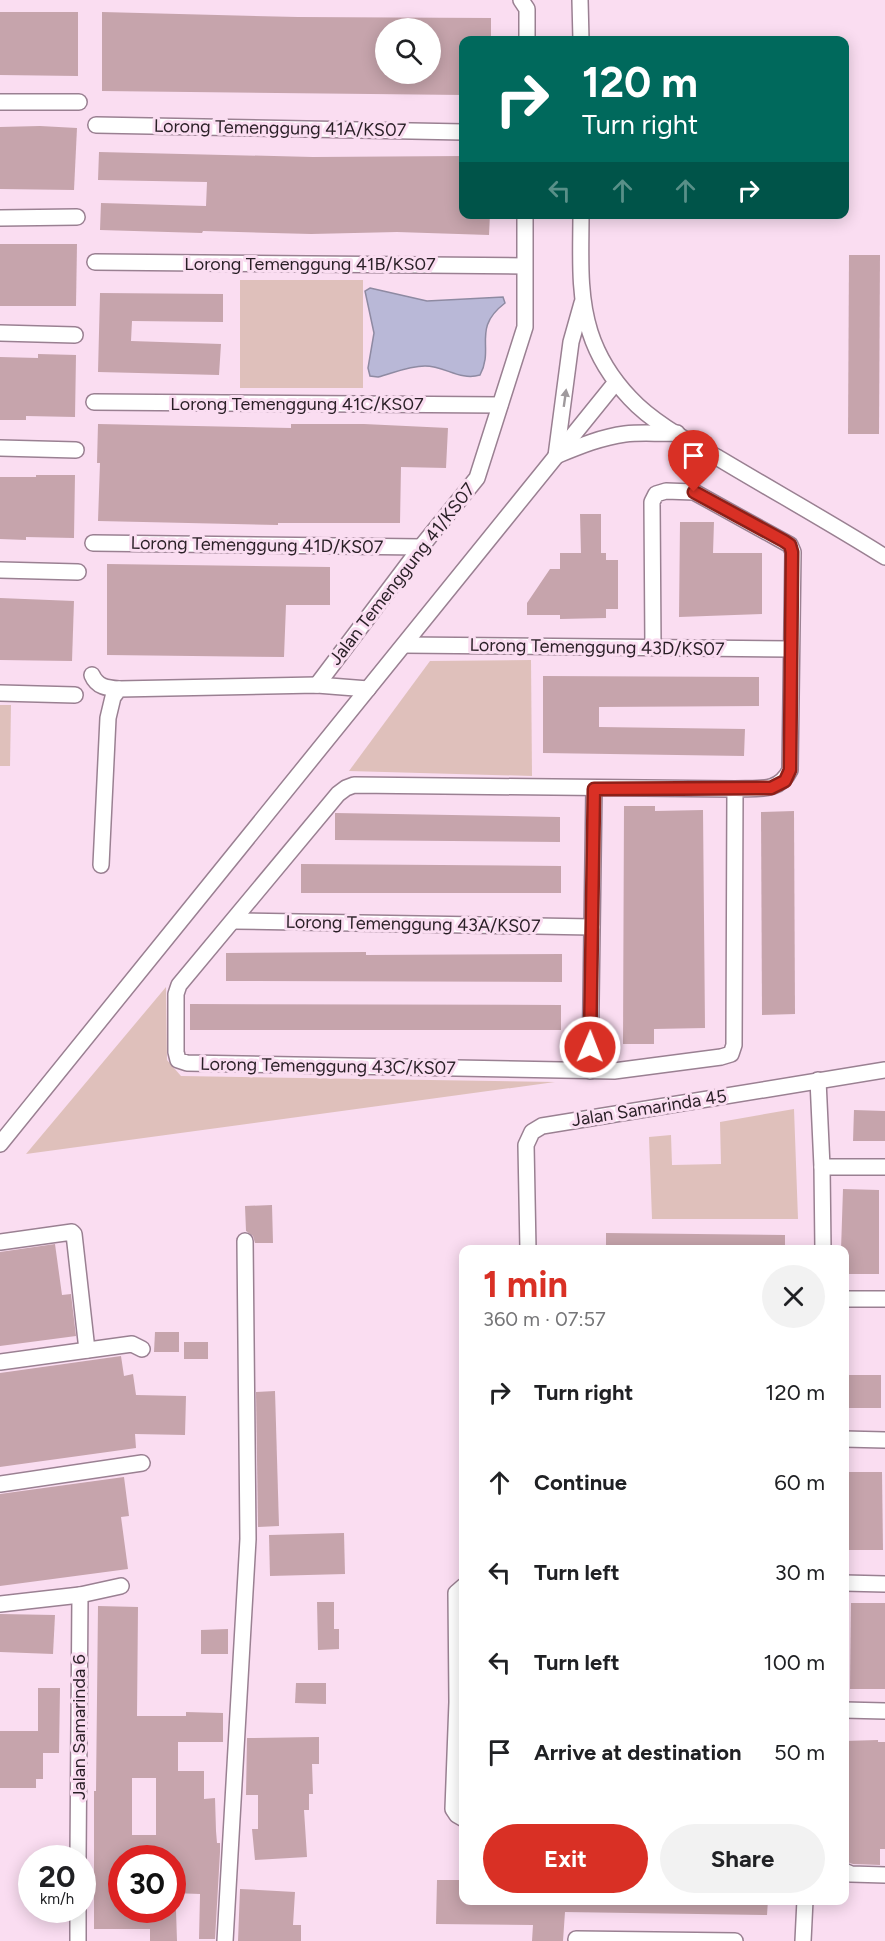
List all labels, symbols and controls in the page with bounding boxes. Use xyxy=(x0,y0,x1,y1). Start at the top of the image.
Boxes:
map controls xyxy=(375,18,441,84)
button: search xyxy=(375,18,441,84)
text: 120 m xyxy=(582,57,698,108)
icon: right xyxy=(483,60,561,138)
text: Turn right xyxy=(582,108,698,141)
street label: Lorong Temenggung 41A/KS07 xyxy=(154,115,407,141)
icon: left xyxy=(543,174,576,207)
icon: ahead xyxy=(606,174,639,207)
icon: ahead xyxy=(669,174,702,207)
icon: right xyxy=(732,174,765,207)
street label: Lorong Temenggung 41B/KS07 xyxy=(184,253,436,275)
one-way arrow xyxy=(560,389,569,408)
street label: Lorong Temenggung 41C/KS07 xyxy=(170,393,424,415)
pin xyxy=(668,430,719,492)
icon: arrive xyxy=(677,439,710,472)
street label: Jalan Temenggung 41/KS07 xyxy=(324,478,480,669)
street label: Lorong Temenggung 41D/KS07 xyxy=(130,532,384,558)
street label: Lorong Temenggung 43D/KS07 xyxy=(469,634,725,660)
street label: Lorong Temenggung 43A/KS07 xyxy=(285,911,541,937)
position arrow xyxy=(558,1015,622,1079)
street label: Lorong Temenggung 43C/KS07 xyxy=(200,1053,456,1079)
street label: Jalan Samarinda 45 xyxy=(570,1085,728,1131)
text: 1 min xyxy=(483,1263,568,1306)
button: close xyxy=(762,1265,825,1328)
text: 360 m · 07:57 xyxy=(483,1307,606,1331)
icon: right xyxy=(483,1376,516,1409)
text: Turn right xyxy=(534,1379,633,1406)
text: 120 m xyxy=(765,1379,825,1406)
icon: ahead xyxy=(483,1466,516,1499)
text: Continue xyxy=(534,1469,627,1496)
text: 60 m xyxy=(774,1469,825,1496)
icon: left xyxy=(483,1556,516,1589)
text: Turn left xyxy=(534,1559,620,1586)
text: 30 m xyxy=(775,1559,825,1586)
icon: left xyxy=(483,1646,516,1679)
text: Turn left xyxy=(534,1649,620,1676)
text: 100 m xyxy=(764,1649,825,1676)
street label: Jalan Samarinda 6 xyxy=(68,1654,90,1800)
icon: arrive xyxy=(483,1736,516,1769)
text: Arrive at destination xyxy=(534,1739,742,1766)
text: 50 m xyxy=(774,1739,825,1766)
button: Exit xyxy=(483,1824,648,1893)
button: Share xyxy=(660,1824,825,1893)
speed limit sign: 30 xyxy=(108,1845,186,1923)
text: 20 xyxy=(39,1858,75,1895)
text: km/h xyxy=(40,1890,74,1908)

